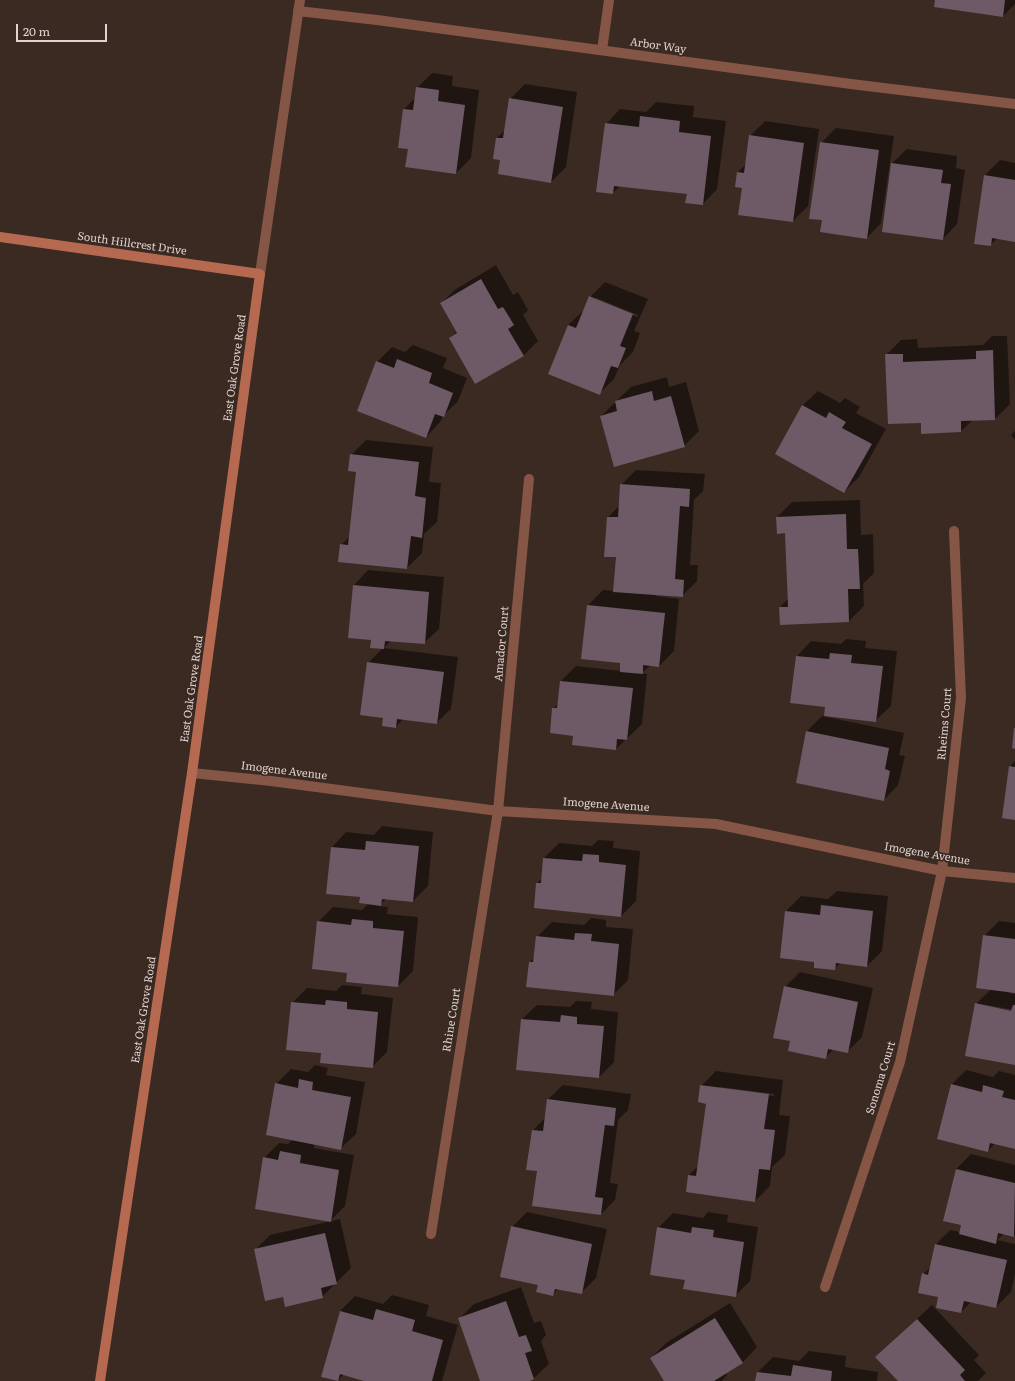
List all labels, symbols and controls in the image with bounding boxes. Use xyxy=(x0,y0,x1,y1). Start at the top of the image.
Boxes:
scale bar xyxy=(18,16,109,42)
text: 20 m xyxy=(23,22,50,40)
street label: Arbor Way xyxy=(629,36,687,56)
street label: South Hillcrest Drive xyxy=(77,230,187,258)
street label: East Oak Grove Road xyxy=(221,314,249,422)
street label: Amador Court xyxy=(492,606,512,682)
street label: East Oak Grove Road xyxy=(178,635,206,743)
street label: Rheims Court xyxy=(935,687,955,761)
street label: Imogene Avenue xyxy=(240,759,328,783)
street label: Imogene Avenue xyxy=(562,795,650,815)
street label: Imogene Avenue xyxy=(883,840,971,868)
street label: East Oak Grove Road xyxy=(129,956,159,1064)
street label: Rhine Court xyxy=(440,987,464,1053)
street label: Sonoma Court xyxy=(864,1040,898,1116)

